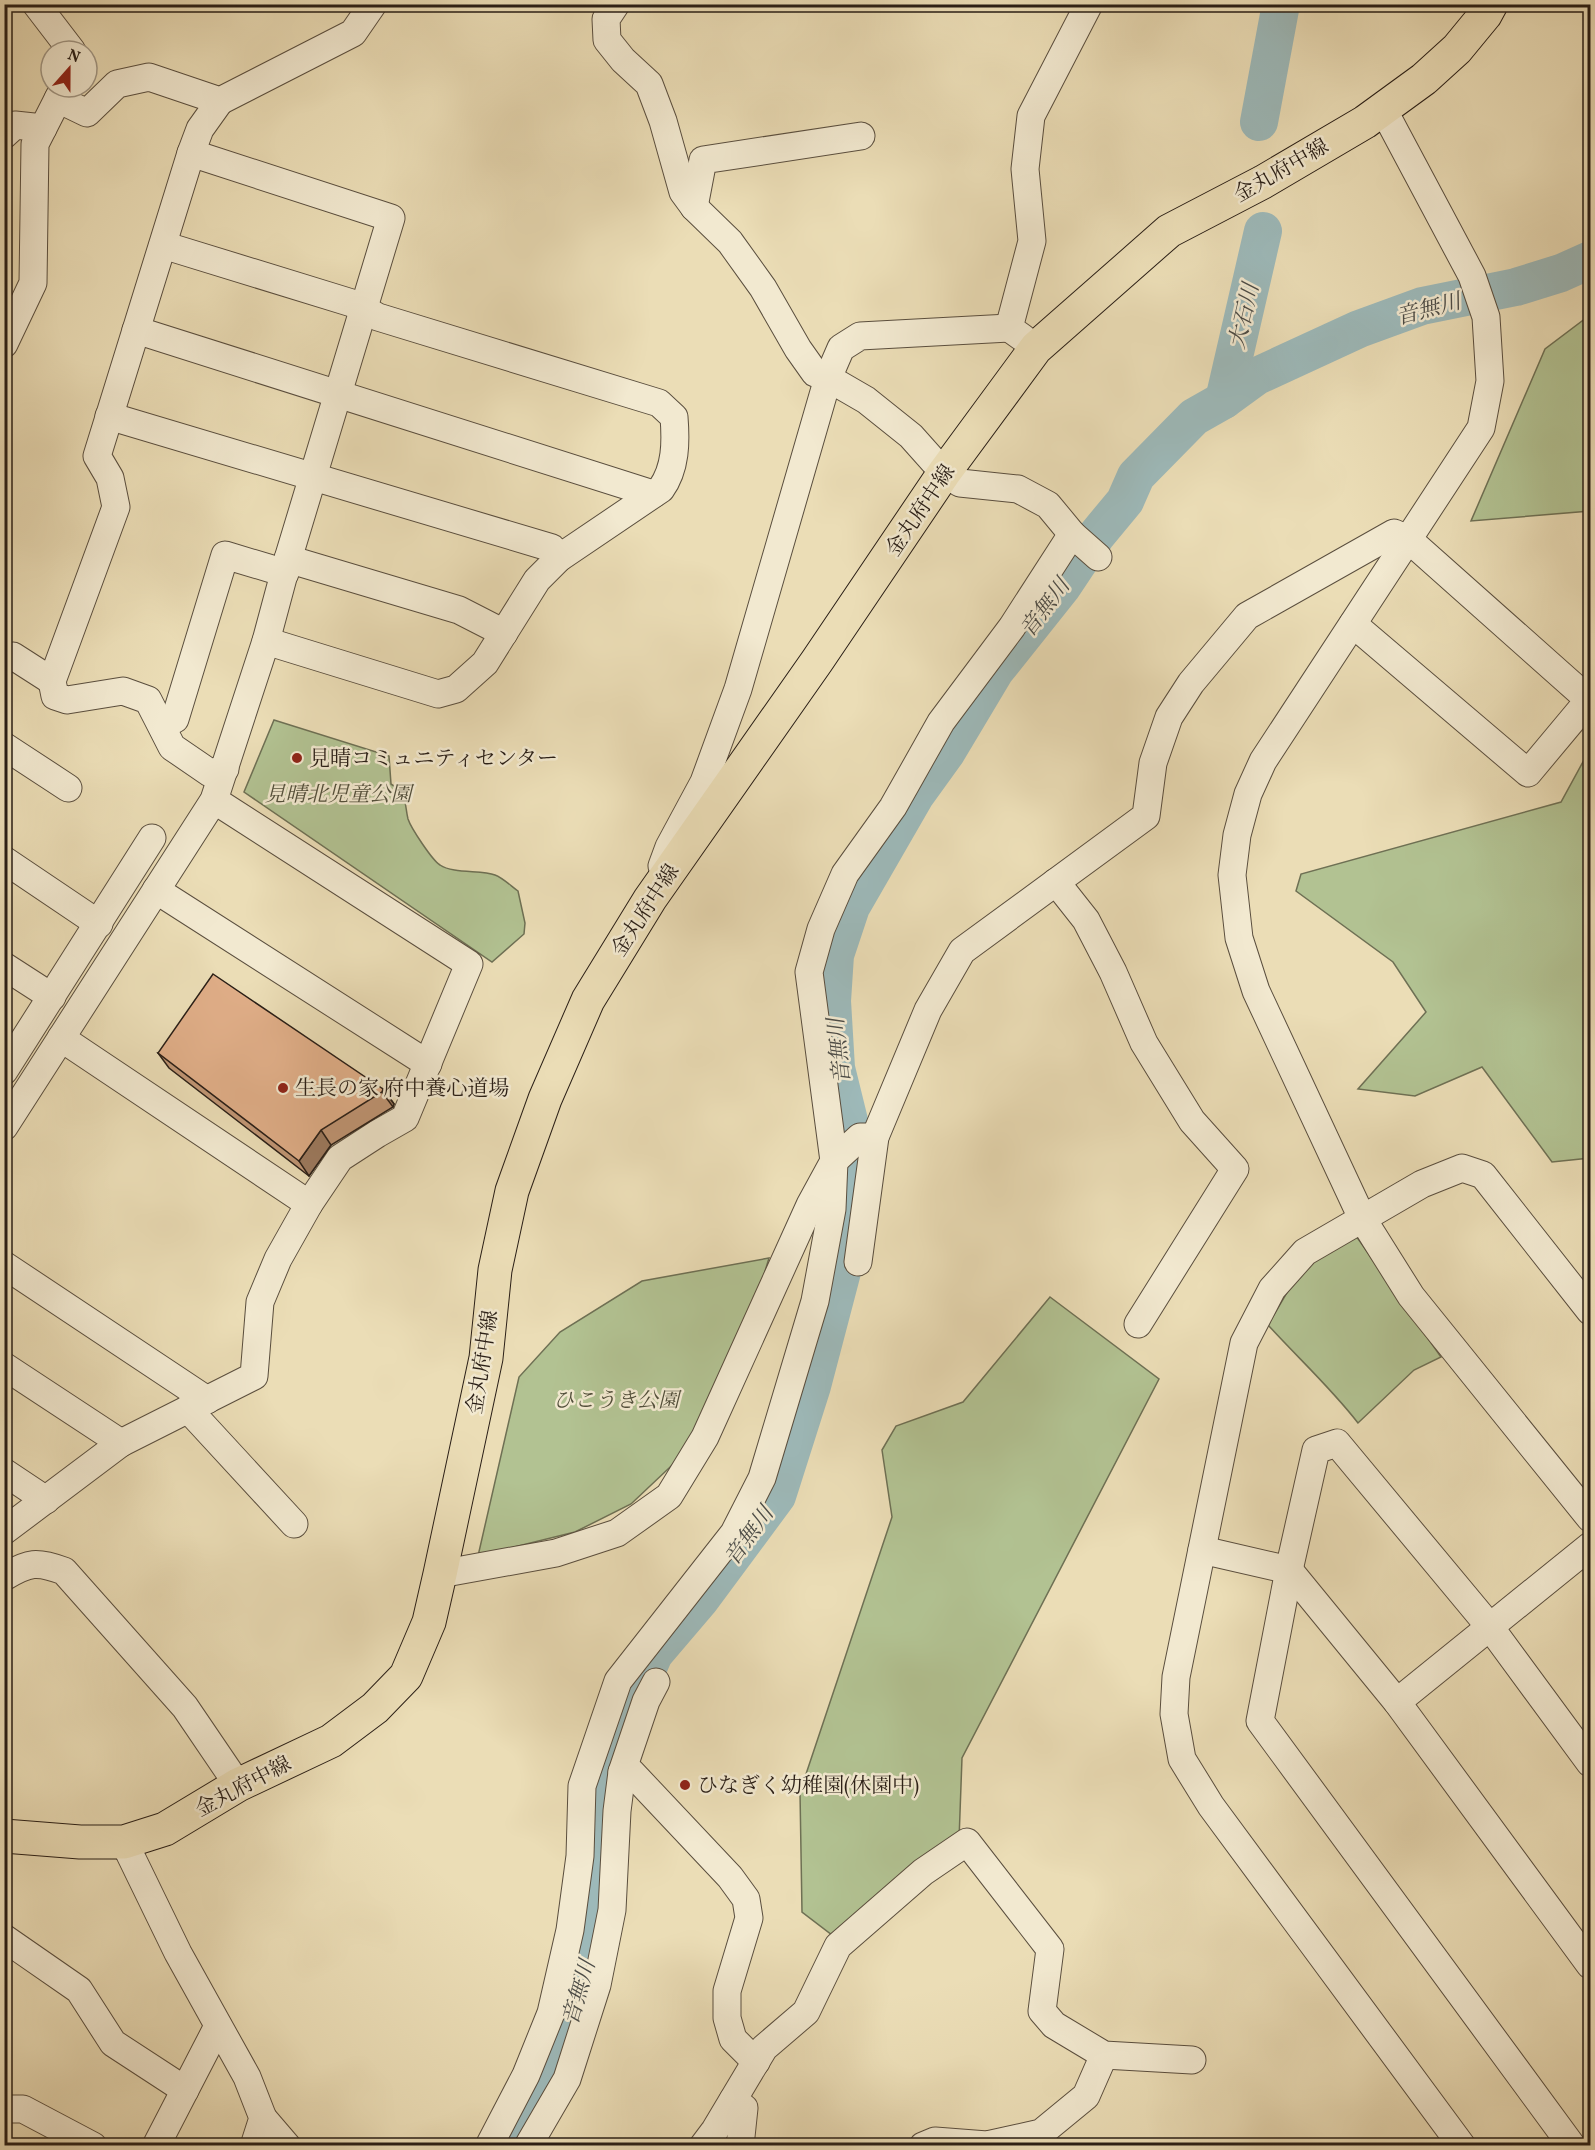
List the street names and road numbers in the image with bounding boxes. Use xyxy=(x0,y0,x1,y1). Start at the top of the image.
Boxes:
street label: 金丸府中線 xyxy=(1229,132,1334,210)
street label: 金丸府中線 xyxy=(880,459,963,562)
street label: 金丸府中線 xyxy=(606,859,687,963)
street label: 金丸府中線 xyxy=(461,1308,506,1416)
street label: 金丸府中線 xyxy=(191,1750,297,1825)

